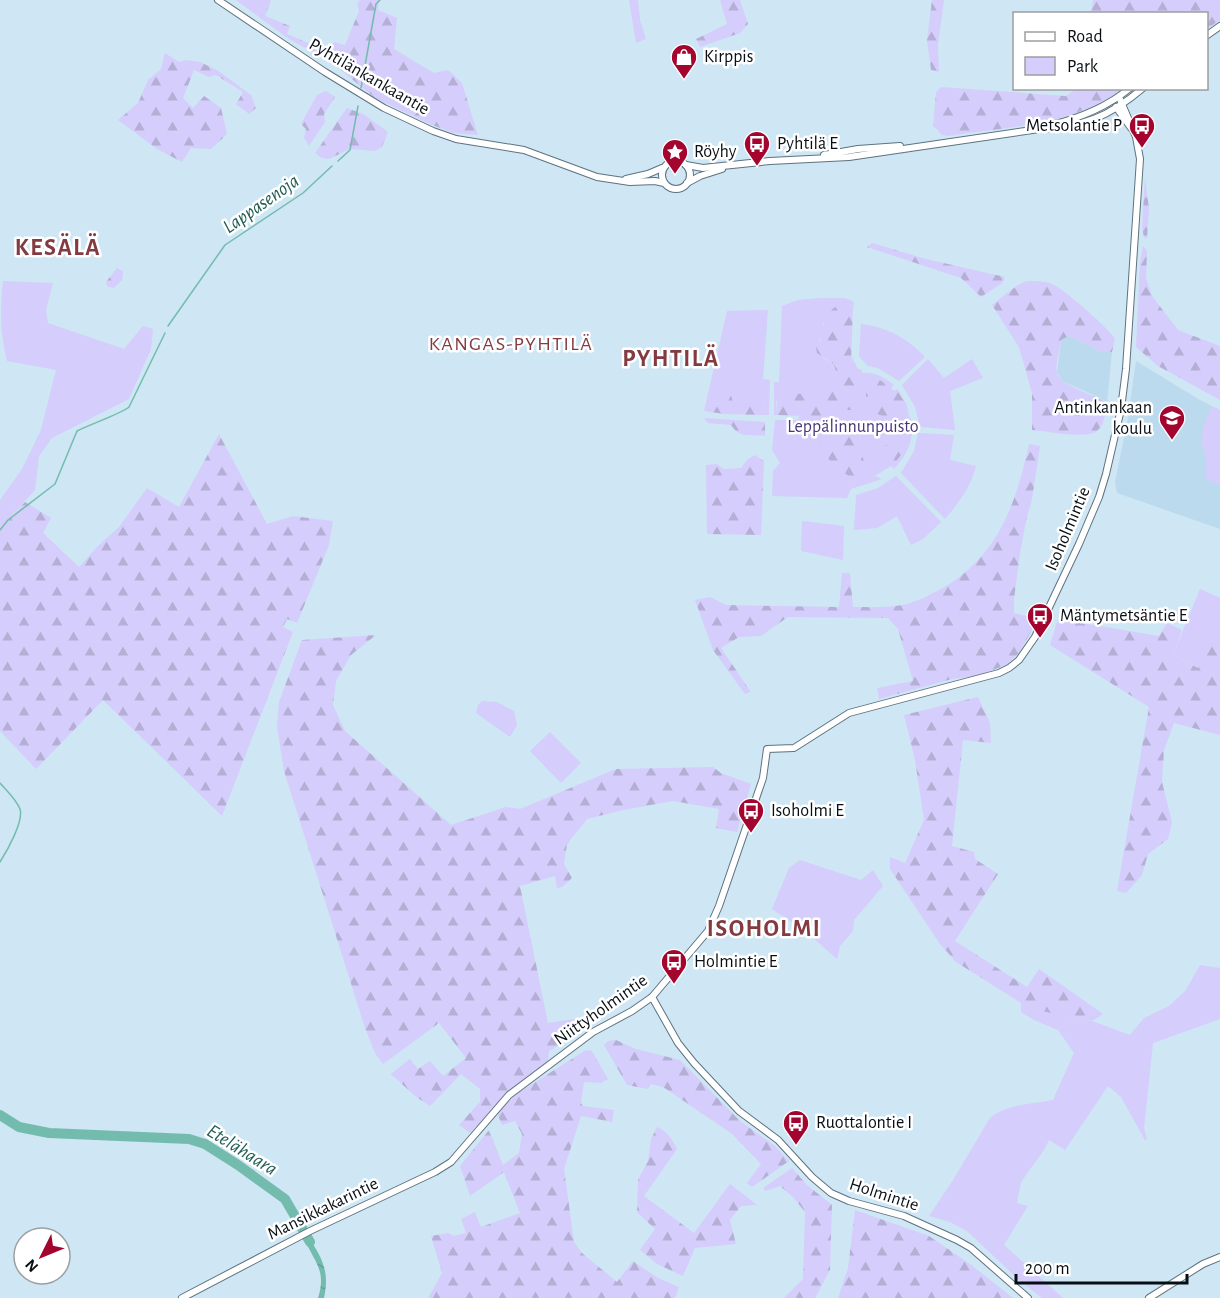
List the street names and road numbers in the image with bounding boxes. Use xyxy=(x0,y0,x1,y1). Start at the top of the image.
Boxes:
street label: Pyhtilänkankaantie xyxy=(306,35,432,119)
street label: Isoholmintie xyxy=(1042,484,1094,574)
street label: Niittyholmintie xyxy=(551,971,651,1049)
street label: Mansikkakarintie xyxy=(265,1174,381,1244)
street label: Holmintie xyxy=(847,1175,921,1215)

